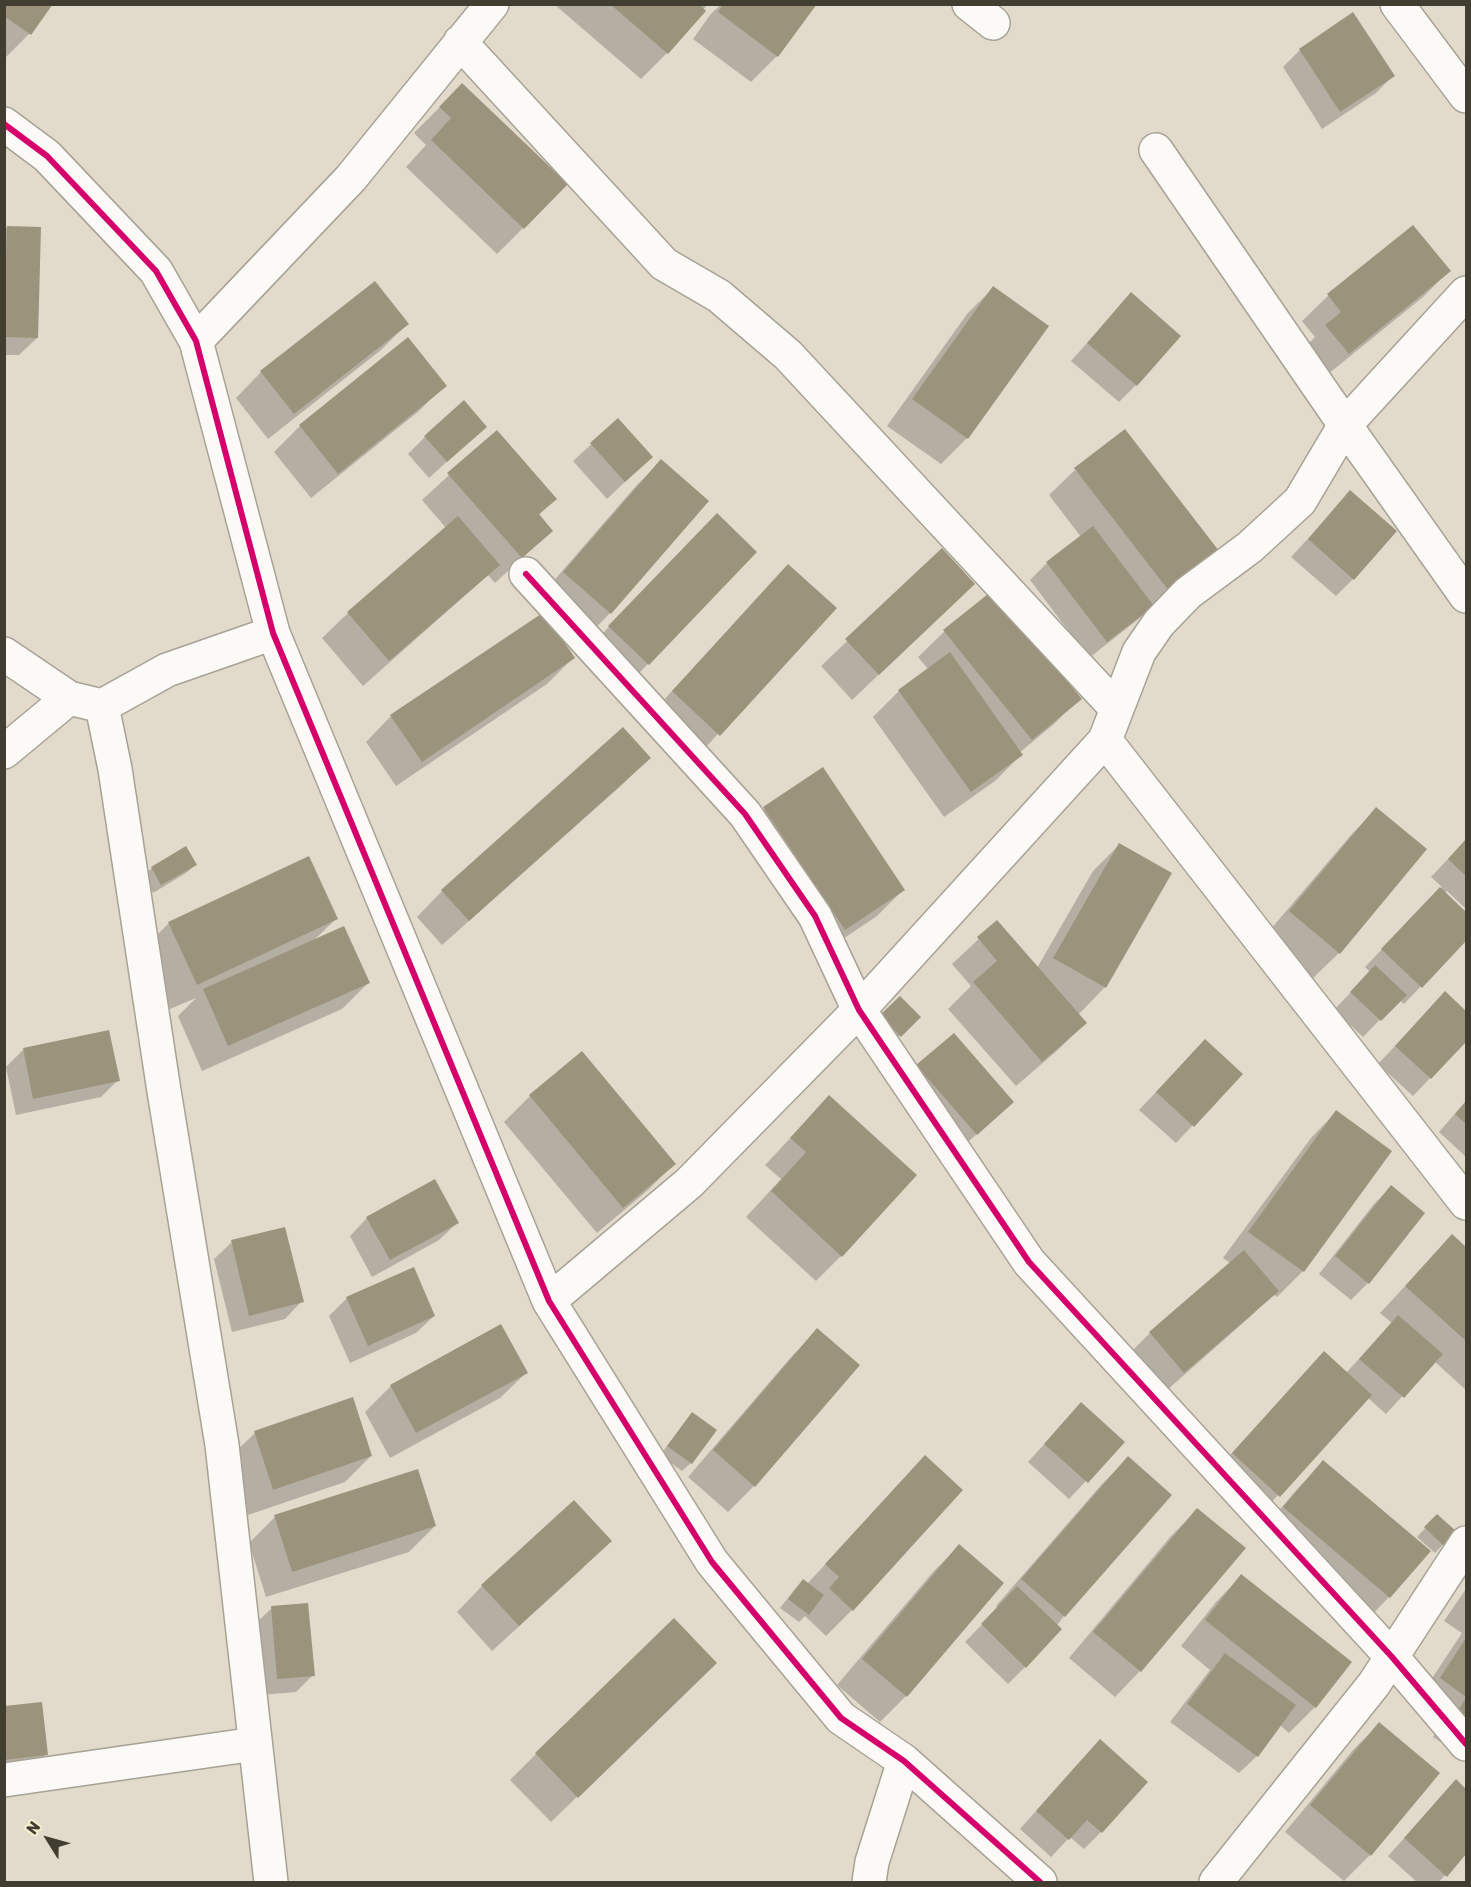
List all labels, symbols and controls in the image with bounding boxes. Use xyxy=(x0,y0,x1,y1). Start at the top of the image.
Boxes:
north arrow xyxy=(18,1809,78,1869)
text: N xyxy=(22,1818,44,1838)

